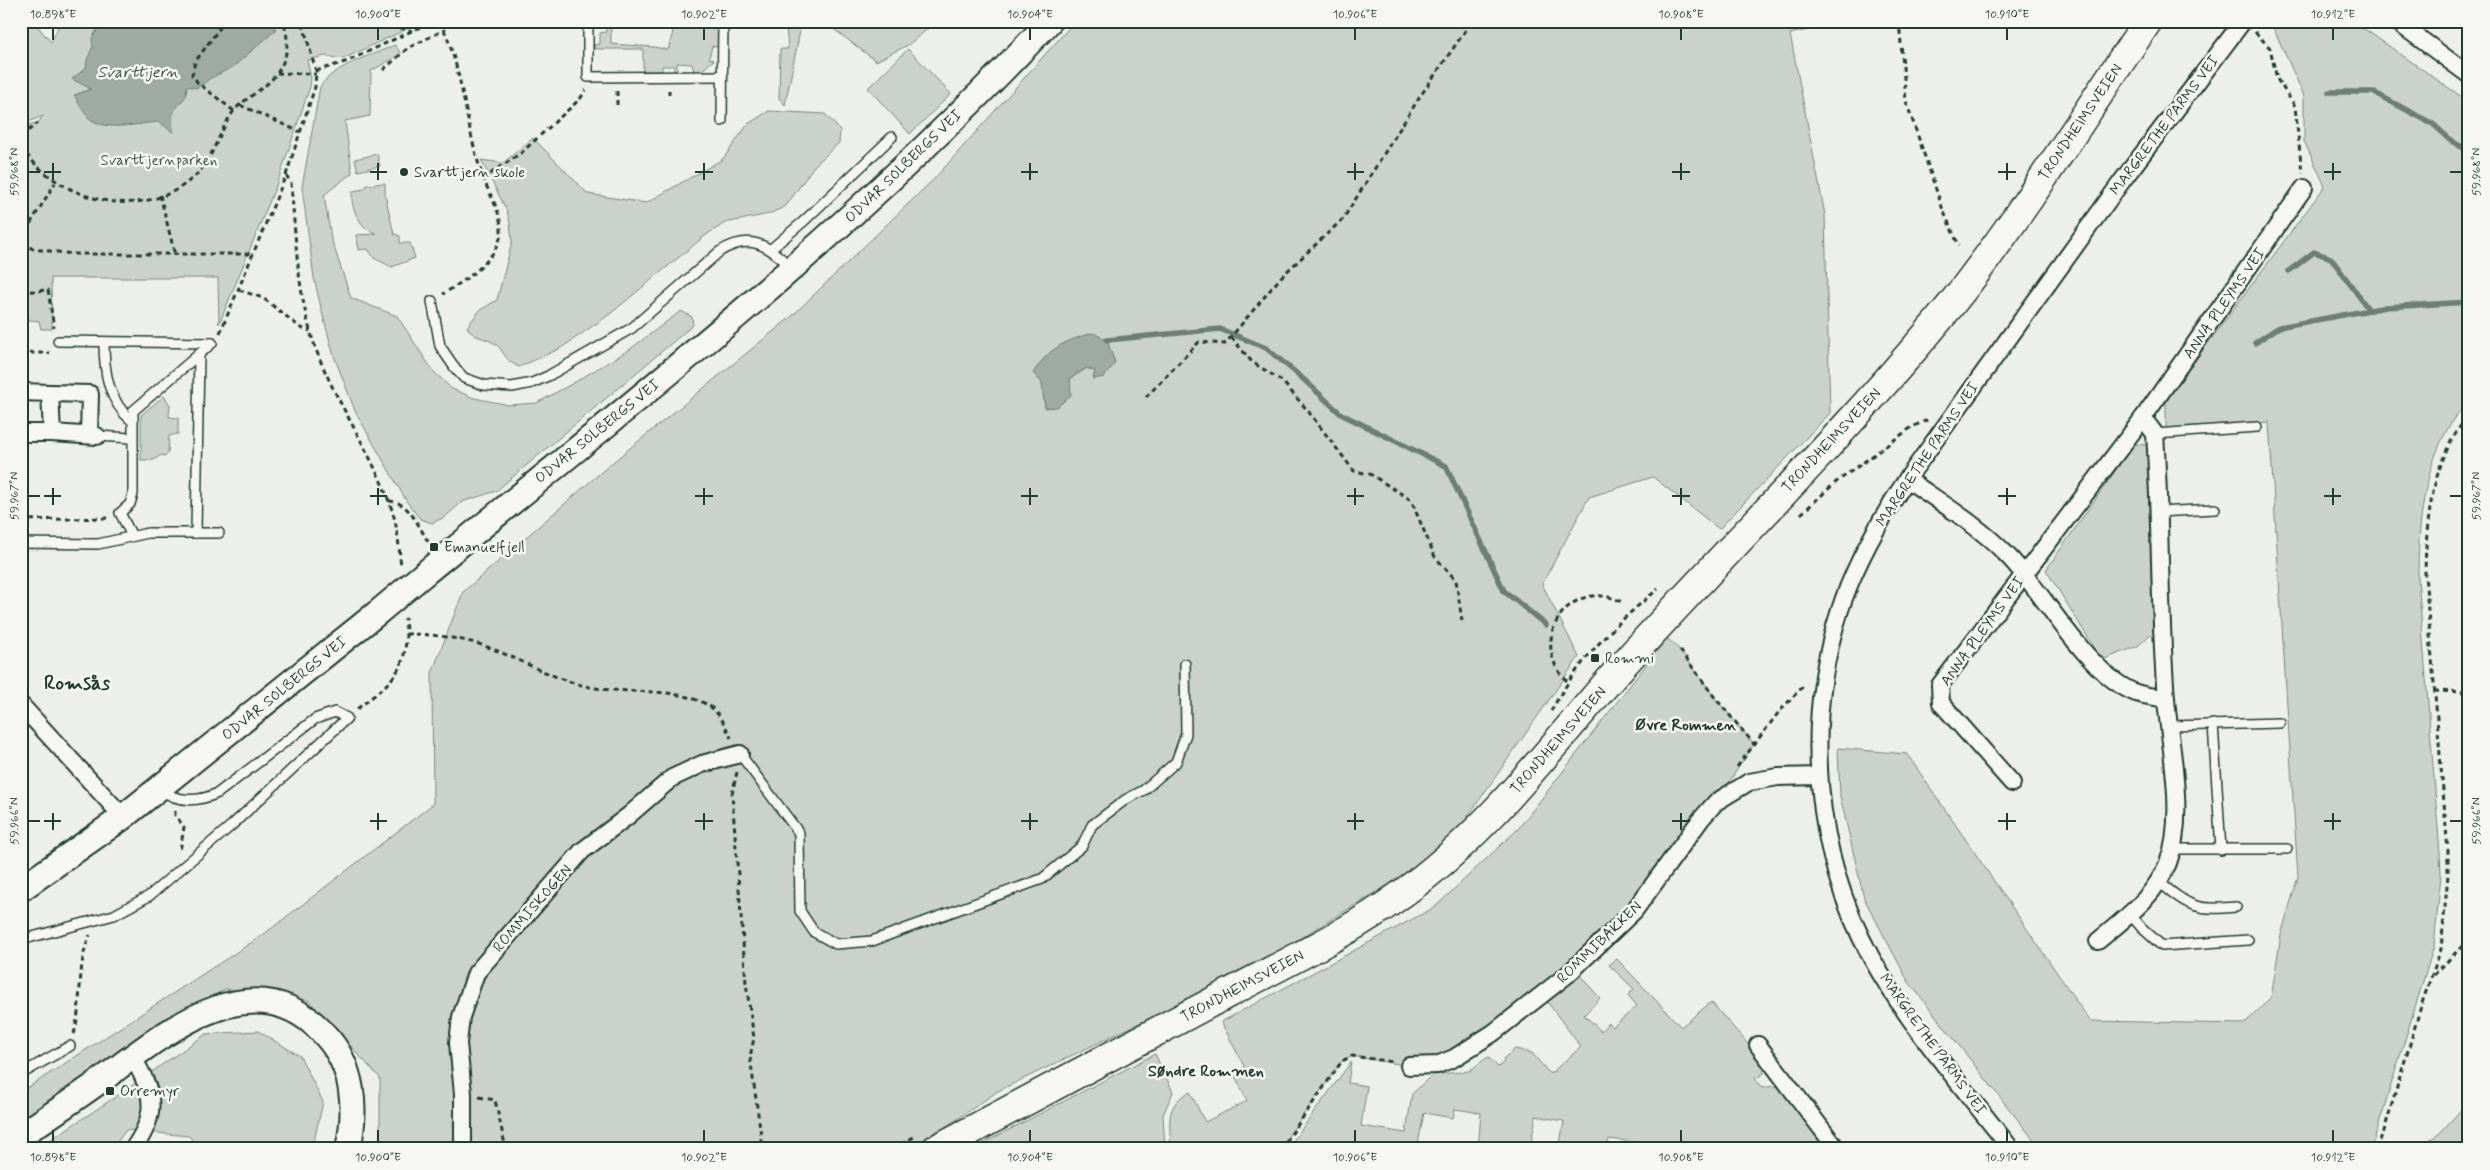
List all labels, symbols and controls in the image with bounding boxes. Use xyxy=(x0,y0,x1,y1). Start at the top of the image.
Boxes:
text: 10.898°E xyxy=(30,7,76,23)
text: 10.900°E xyxy=(355,7,401,23)
text: 10.902°E xyxy=(681,7,727,23)
text: 10.904°E xyxy=(1007,7,1053,23)
text: 10.906°E xyxy=(1333,7,1377,23)
text: 10.908°E xyxy=(1658,7,1704,23)
text: 10.910°E xyxy=(1985,7,2029,23)
text: 10.912°E xyxy=(2311,7,2355,23)
street label: MARGRETHE PARMS VEI xyxy=(2106,51,2224,200)
street label: TRONDHEIMSVEIEN xyxy=(2034,60,2127,185)
water label: Svarttjern xyxy=(98,62,179,83)
street label: ODVAR SOLBERGS VEI xyxy=(841,105,967,228)
text: 59.968°N xyxy=(7,148,23,196)
text: 59.968°N xyxy=(2469,148,2485,196)
park label: Svarttjernparken xyxy=(101,151,217,171)
place label: Svarttjern skole xyxy=(414,163,525,183)
marker: Svarttjern skole xyxy=(398,166,410,178)
street label: ANNA PLEYMS VEI xyxy=(2179,244,2271,363)
street label: ODVAR SOLBERGS VEI xyxy=(531,375,665,488)
street label: MARGRETHE PARMS VEI xyxy=(1872,378,1984,531)
street label: TRONDHEIMSVEIEN xyxy=(1778,384,1886,498)
text: 59.967°N xyxy=(7,472,23,520)
text: 59.967°N xyxy=(2469,472,2485,520)
place label: Emanuelfjell xyxy=(444,538,525,558)
marker: Emanuelfjell xyxy=(428,541,440,553)
street label: ANNA PLEYMS VEI xyxy=(1936,573,2030,690)
street label: ODVAR SOLBERGS VEI xyxy=(218,632,352,745)
place label: Rommi xyxy=(1605,649,1654,669)
marker: Rommi xyxy=(1589,652,1601,664)
district label: Romsås xyxy=(44,670,110,697)
street label: TRONDHEIMSVEIEN xyxy=(1506,682,1611,799)
district label: Øvre Rommen xyxy=(1635,715,1737,736)
text: 59.966°N xyxy=(7,797,23,845)
text: 59.966°N xyxy=(2469,797,2485,845)
street label: ROMMISKOGEN xyxy=(489,860,577,957)
street label: ROMMIBAKKEN xyxy=(1553,897,1646,988)
street label: TRONDHEIMSVEIEN xyxy=(1177,946,1308,1028)
street label: MARGRETHE PARMS VEI xyxy=(1874,970,1990,1120)
district label: Søndre Rommen xyxy=(1148,1061,1264,1082)
place label: Orremyr xyxy=(120,1082,180,1102)
marker: Orremyr xyxy=(104,1085,116,1097)
text: 10.898°E xyxy=(30,1150,76,1166)
text: 10.900°E xyxy=(355,1150,401,1166)
text: 10.902°E xyxy=(681,1150,727,1166)
text: 10.904°E xyxy=(1007,1150,1053,1166)
text: 10.906°E xyxy=(1333,1150,1377,1166)
text: 10.908°E xyxy=(1658,1150,1704,1166)
text: 10.910°E xyxy=(1985,1150,2029,1166)
text: 10.912°E xyxy=(2311,1150,2355,1166)

